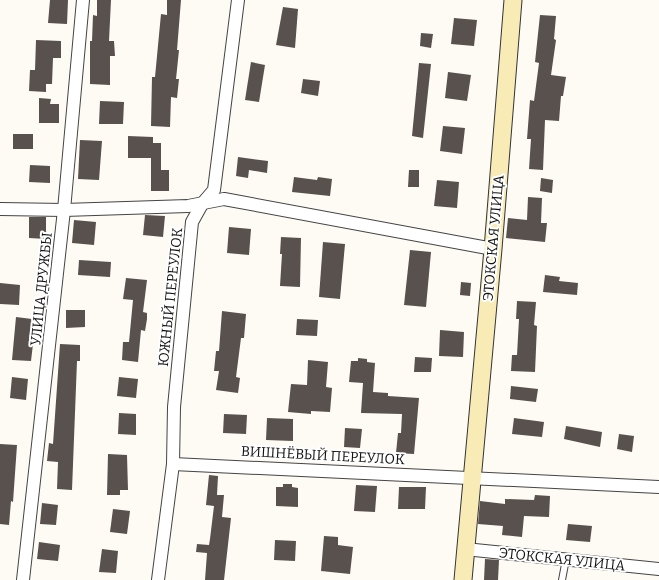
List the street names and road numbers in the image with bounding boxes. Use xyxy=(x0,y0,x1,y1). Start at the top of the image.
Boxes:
street label: ЭТОКСКАЯ УЛИЦА xyxy=(480,174,507,302)
street label: ЮЖНЫЙ ПЕРЕУЛОК xyxy=(154,227,186,367)
street label: УЛИЦА ДРУЖБЫ xyxy=(27,231,56,347)
street label: ВИШНЁВЫЙ ПЕРЕУЛОК xyxy=(241,442,405,468)
street label: ЭТОКСКАЯ УЛИЦА xyxy=(498,544,626,575)

